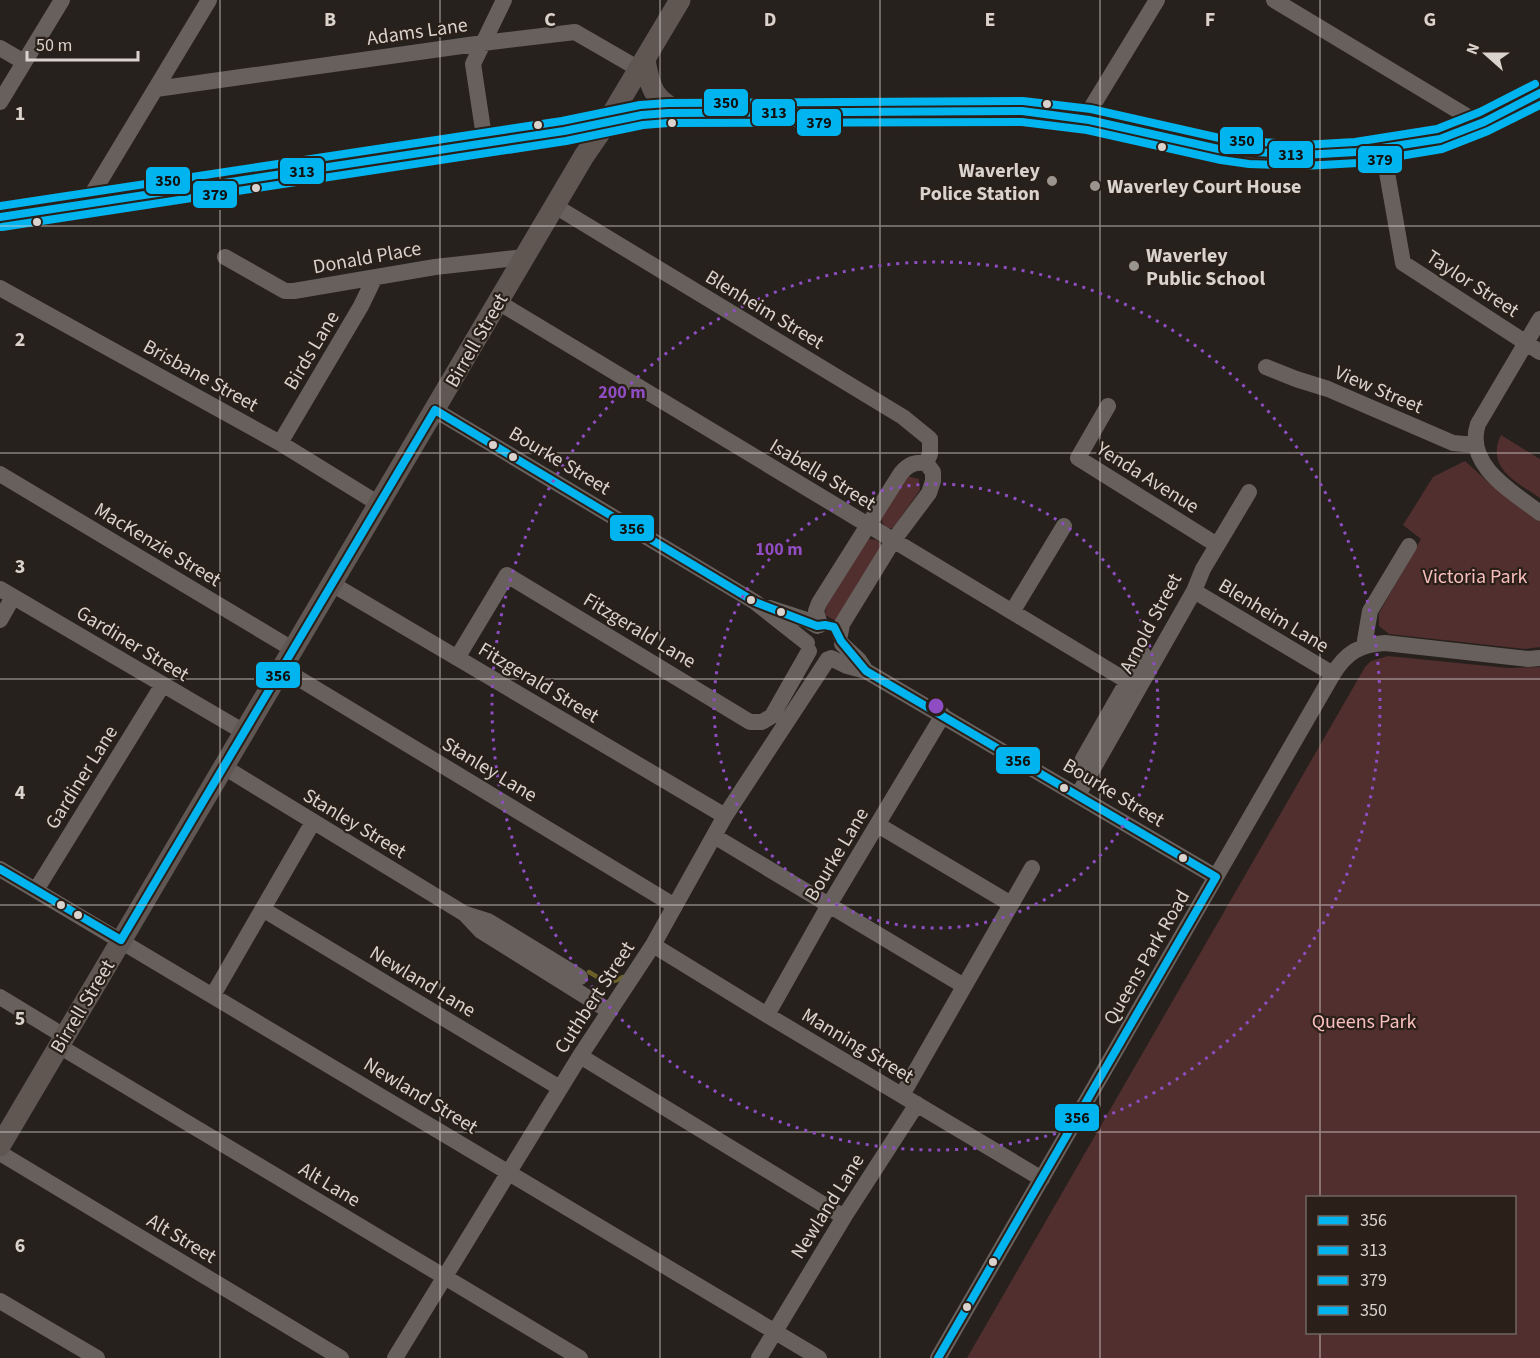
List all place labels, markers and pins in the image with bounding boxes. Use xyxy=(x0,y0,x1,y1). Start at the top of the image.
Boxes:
unlabelled marker xyxy=(1041,98,1053,110)
unlabelled marker xyxy=(666,117,678,129)
unlabelled marker xyxy=(532,119,544,131)
unlabelled marker xyxy=(1156,141,1168,153)
place label: Waverley Police Station xyxy=(919,157,1041,208)
place label: Waverley Court House xyxy=(1107,173,1301,201)
marker: Waverley Police Station xyxy=(1045,174,1059,188)
marker: Waverley Court House xyxy=(1088,179,1102,193)
unlabelled marker xyxy=(250,182,262,194)
unlabelled marker xyxy=(31,216,43,228)
place label: Waverley Public School xyxy=(1146,242,1265,293)
marker: Waverley Public School xyxy=(1127,259,1141,273)
unlabelled marker xyxy=(487,439,499,451)
unlabelled marker xyxy=(507,451,519,463)
unlabelled marker xyxy=(745,594,757,606)
unlabelled marker xyxy=(775,606,787,618)
centre of rings xyxy=(926,696,946,716)
unlabelled marker xyxy=(1058,782,1070,794)
unlabelled marker xyxy=(1177,852,1189,864)
unlabelled marker xyxy=(55,899,67,911)
unlabelled marker xyxy=(72,909,84,921)
unlabelled marker xyxy=(987,1256,999,1268)
unlabelled marker xyxy=(961,1301,973,1313)

